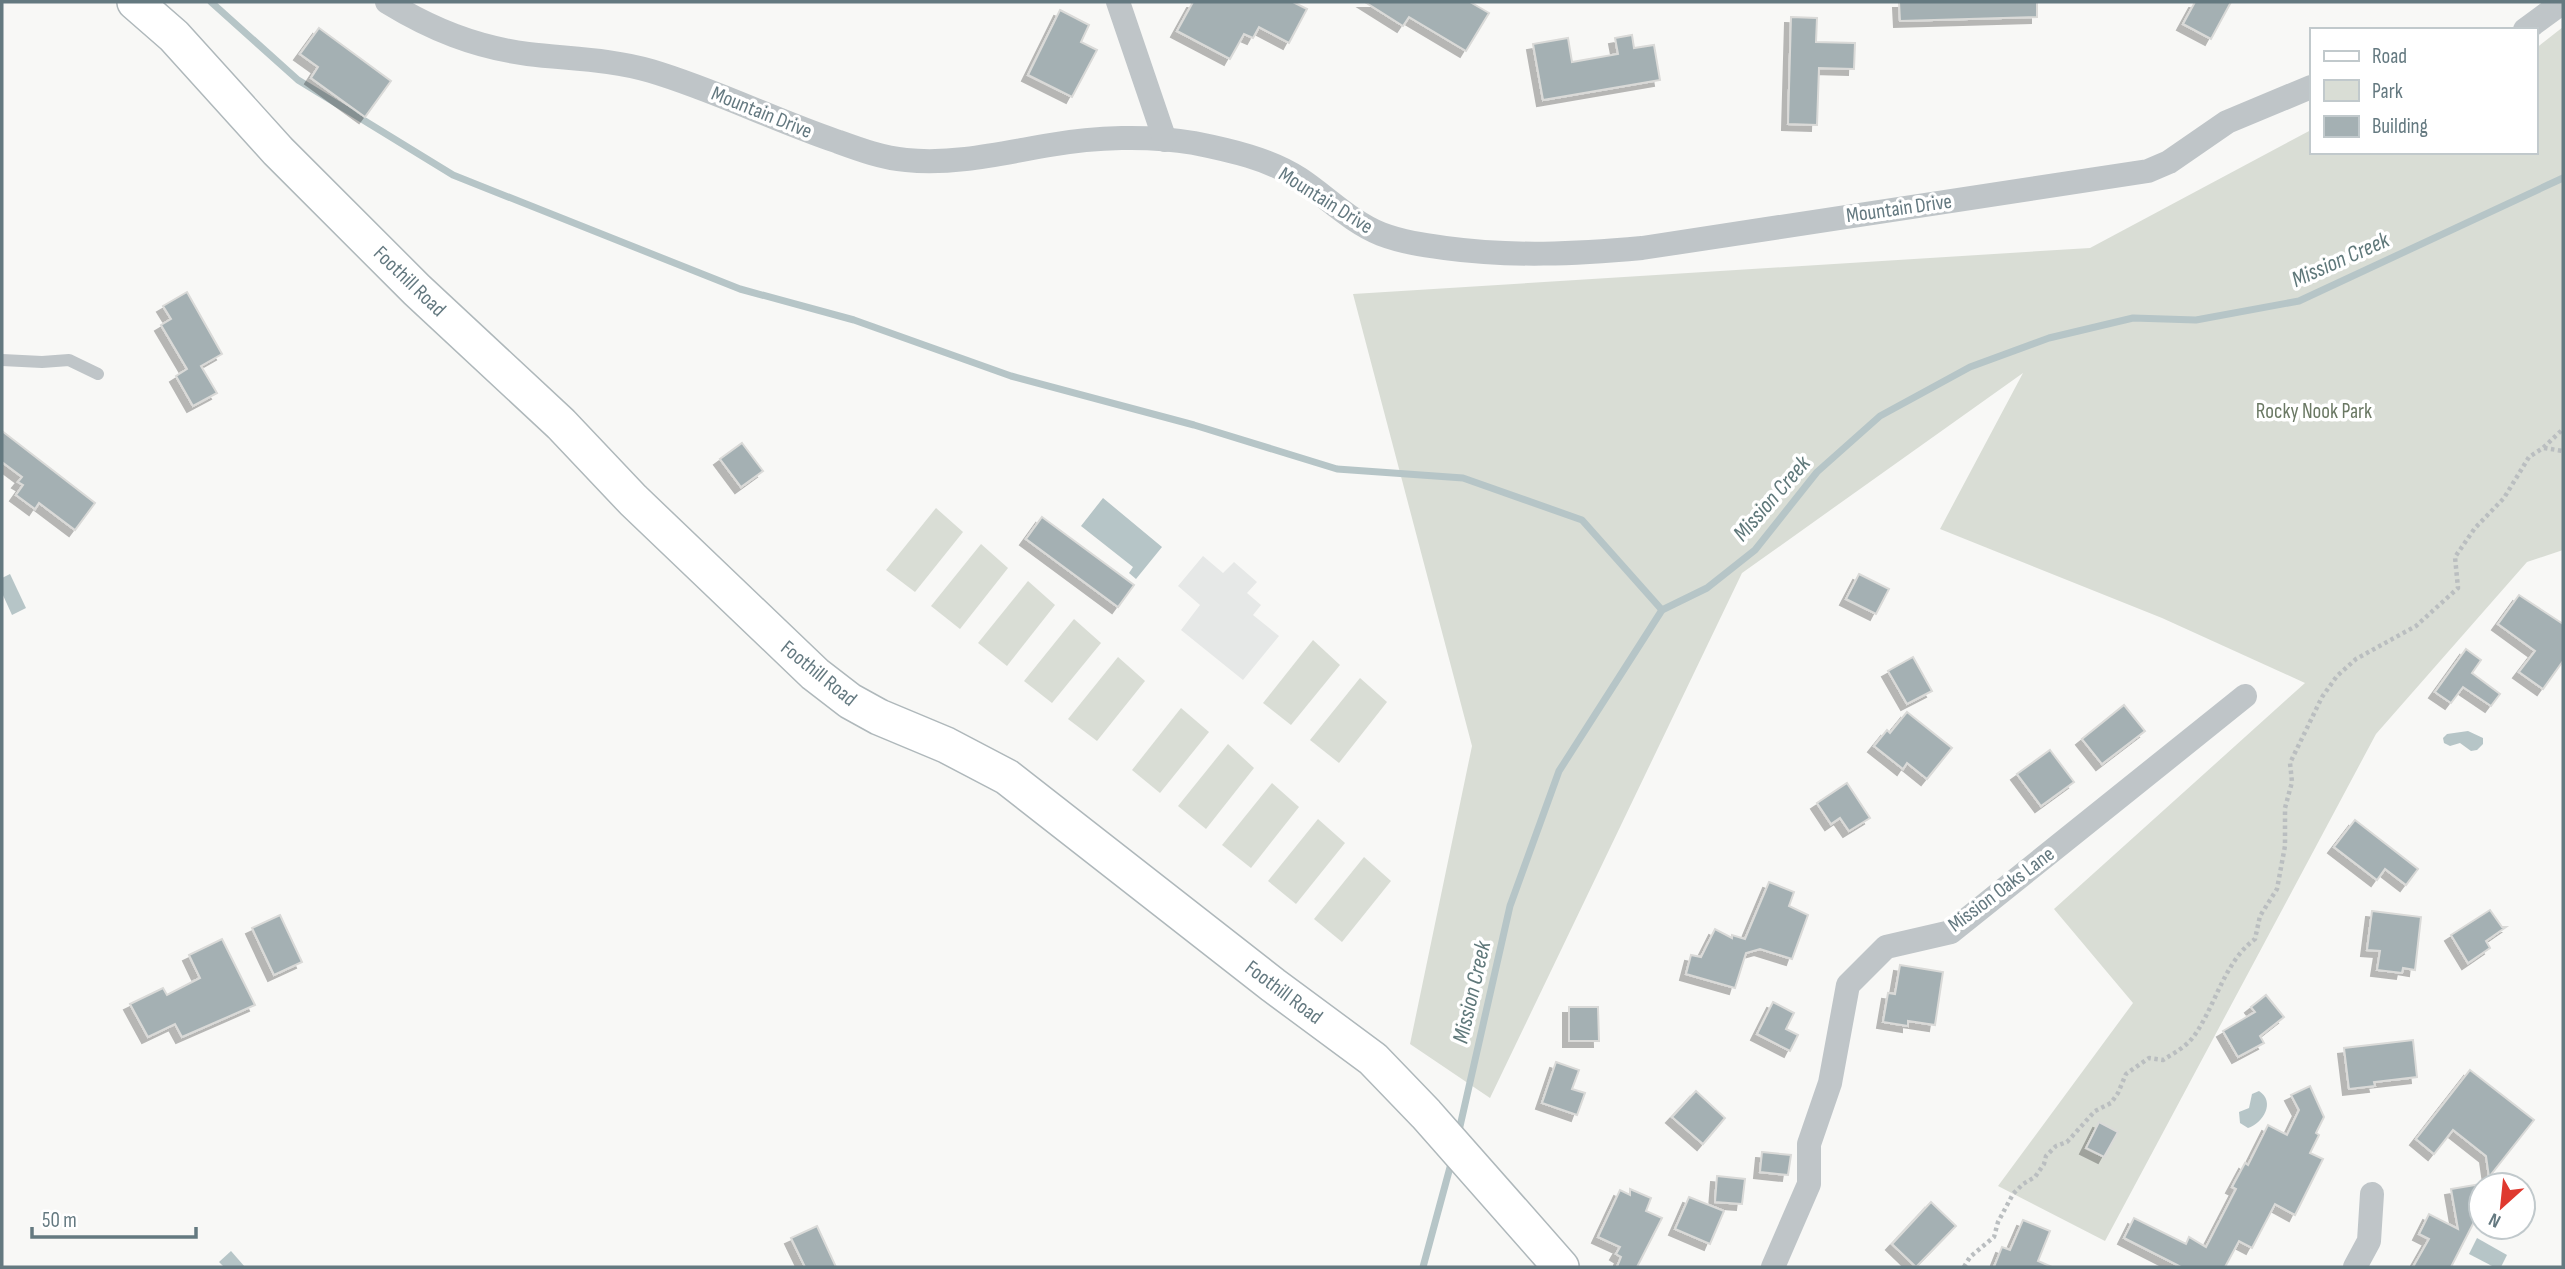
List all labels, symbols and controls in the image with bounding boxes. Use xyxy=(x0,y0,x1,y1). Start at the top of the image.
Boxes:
legend xyxy=(2310,28,2537,154)
text: Road xyxy=(2372,44,2407,69)
text: Park xyxy=(2372,79,2403,104)
street label: Mountain Drive xyxy=(708,81,816,144)
text: Building xyxy=(2372,114,2428,139)
street label: Mountain Drive xyxy=(1274,162,1377,239)
street label: Mountain Drive xyxy=(1845,189,1953,228)
water label: Mission Creek xyxy=(2287,225,2395,294)
street label: Foothill Road xyxy=(368,241,451,322)
park label: Rocky Nook Park xyxy=(2256,399,2372,424)
water label: Mission Creek xyxy=(1727,449,1817,547)
street label: Foothill Road xyxy=(776,635,862,712)
street label: Mission Oaks Lane xyxy=(1943,841,2059,937)
water label: Mission Creek xyxy=(1447,937,1498,1046)
street label: Foothill Road xyxy=(1240,955,1327,1030)
north arrow xyxy=(2467,1171,2537,1241)
scale bar xyxy=(32,1196,196,1240)
text: N xyxy=(2485,1207,2505,1232)
text: 50 m xyxy=(42,1208,77,1233)

